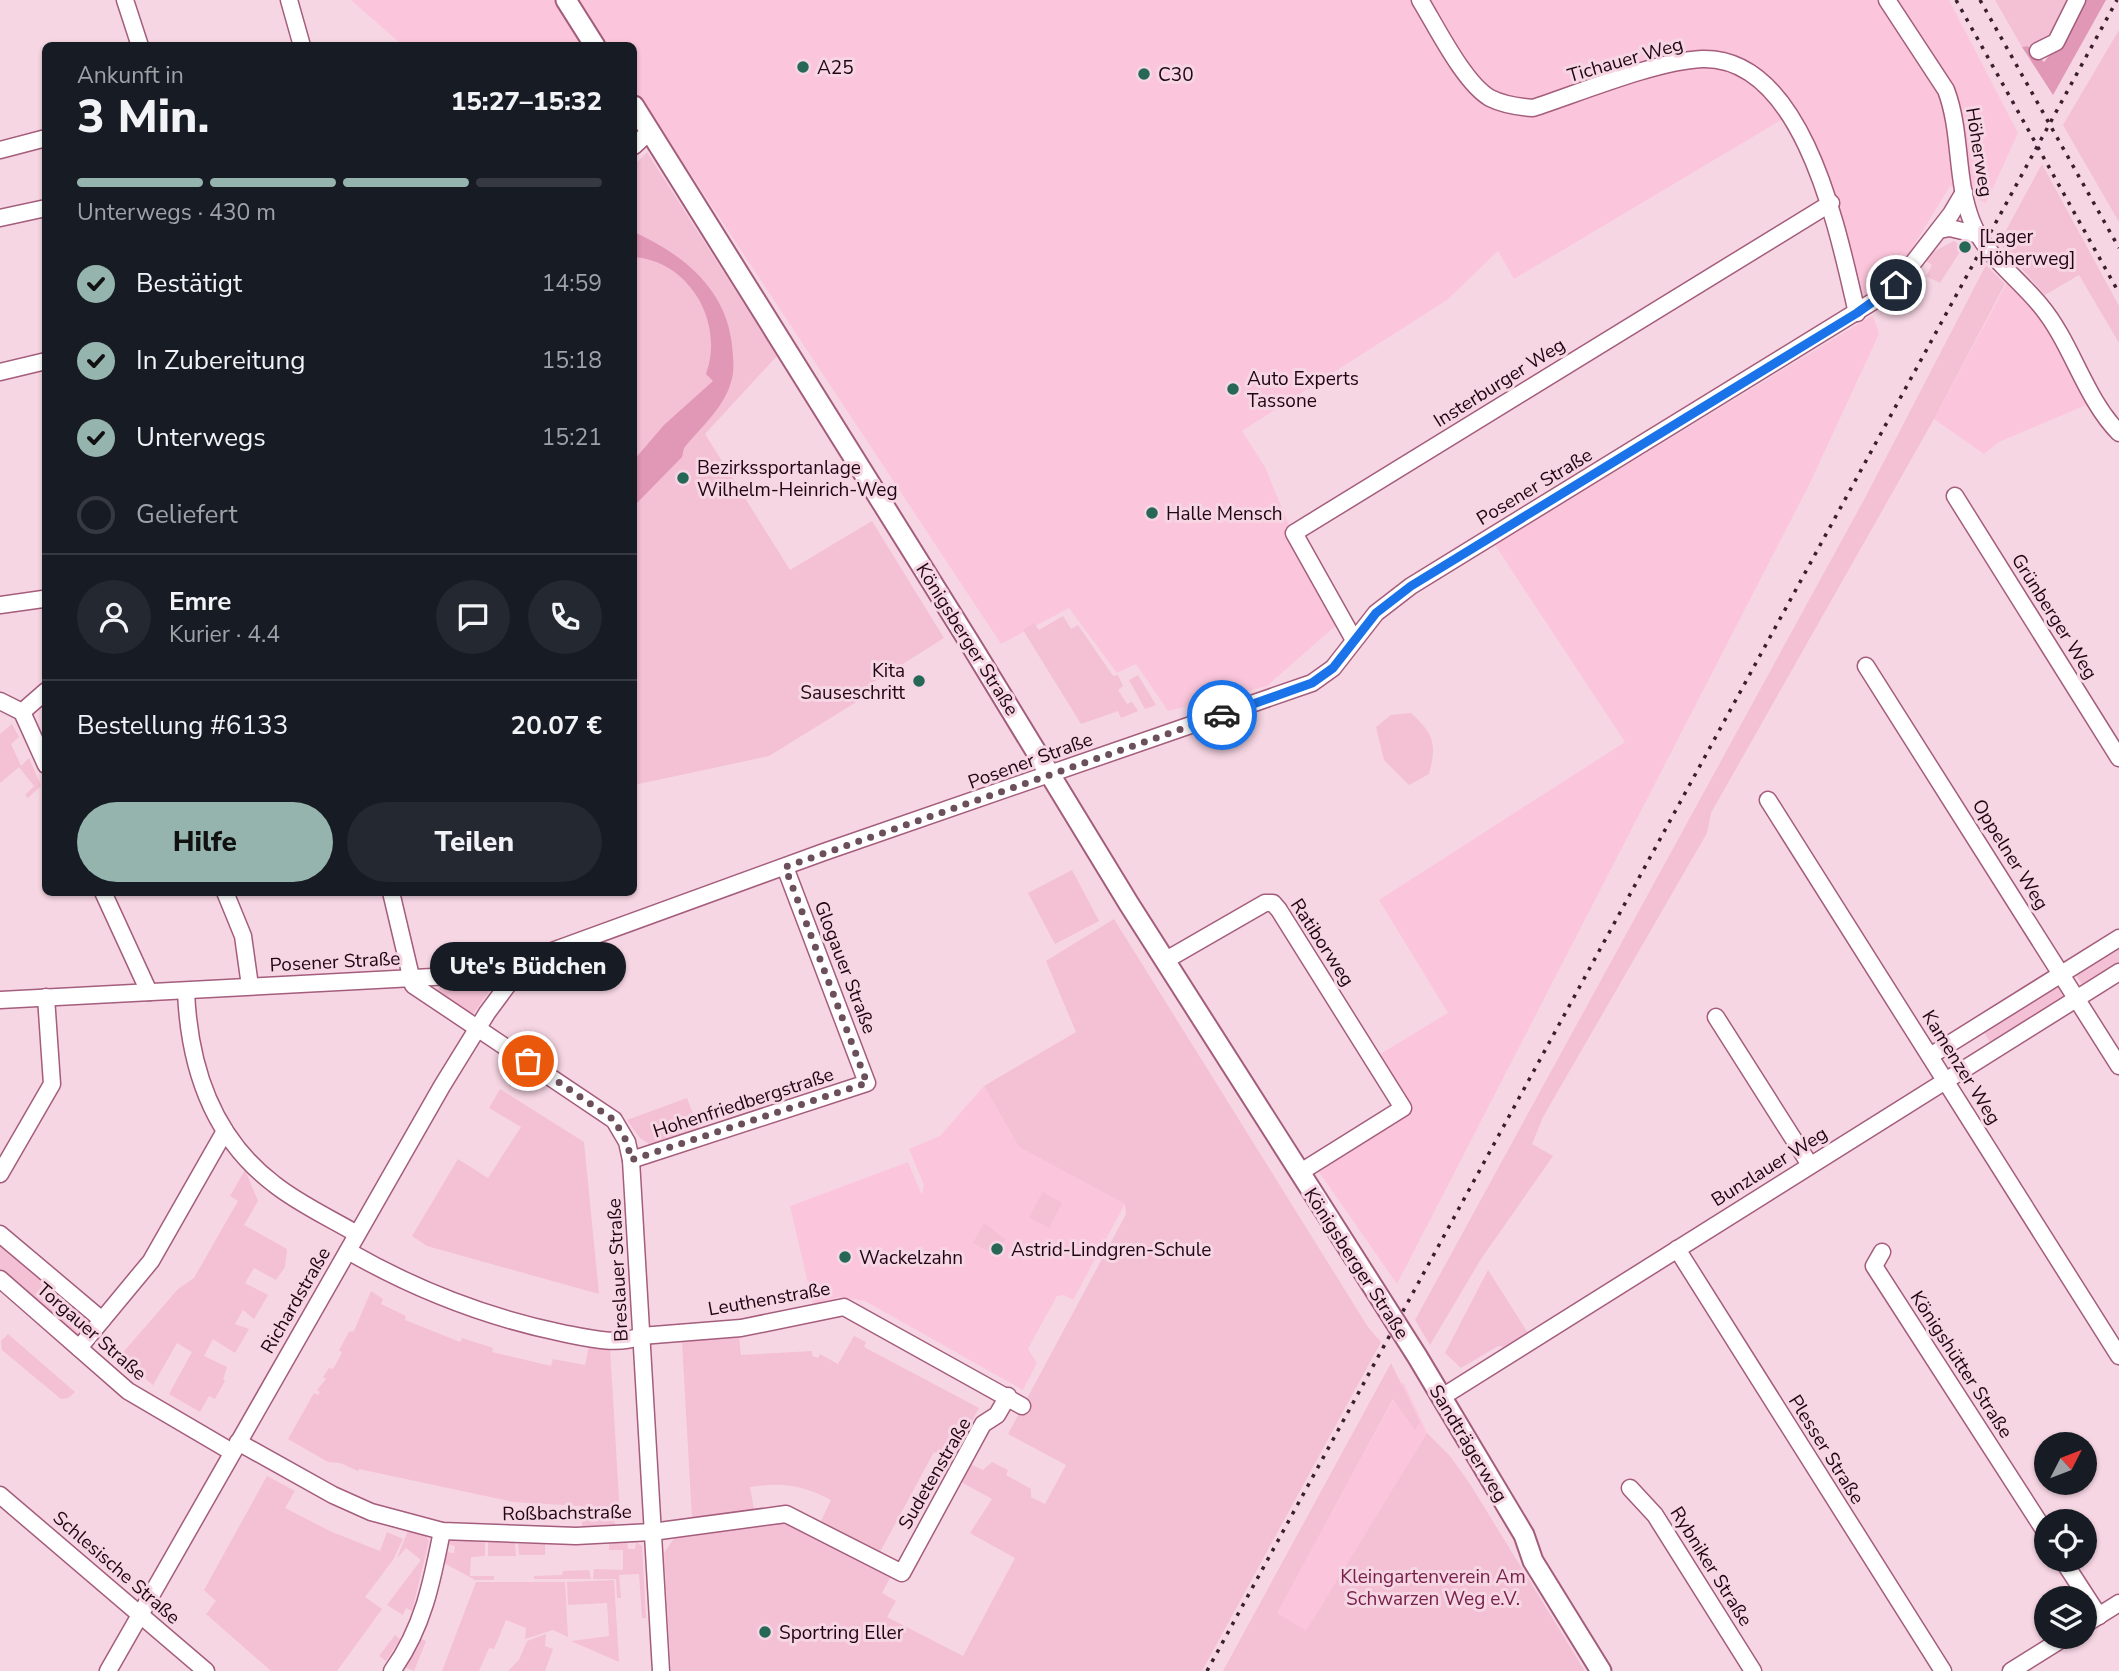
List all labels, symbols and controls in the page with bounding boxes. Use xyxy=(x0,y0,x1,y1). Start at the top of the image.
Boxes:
street label: Tichauer Weg xyxy=(1564,31,1686,89)
place label: A25 xyxy=(817,55,854,81)
marker: A25 xyxy=(795,59,811,75)
text: Ankunft in xyxy=(77,60,184,91)
place label: C30 xyxy=(1158,62,1194,88)
marker: C30 xyxy=(1136,66,1152,82)
text: 15:27–15:32 xyxy=(451,84,602,119)
text: 3 Min. xyxy=(77,85,209,148)
street label: Höherweg xyxy=(1959,105,1999,199)
text: Unterwegs · 430 m xyxy=(77,197,276,228)
place label: [Lager Höherweg] xyxy=(1979,224,2075,272)
marker: [Lager Höherweg] xyxy=(1957,239,1973,255)
pin xyxy=(1866,255,1926,315)
icon: check xyxy=(77,265,115,303)
text: Bestätigt xyxy=(136,266,242,301)
icon: home xyxy=(1877,266,1915,304)
text: 14:59 xyxy=(542,268,602,299)
street label: Insterburger Weg xyxy=(1429,332,1570,434)
icon: check xyxy=(77,342,115,380)
text: In Zubereitung xyxy=(136,343,305,378)
text: 15:18 xyxy=(542,345,602,376)
place label: Auto Experts Tassone xyxy=(1247,366,1359,414)
marker: Auto Experts Tassone xyxy=(1225,381,1241,397)
icon: check xyxy=(77,419,115,457)
text: Unterwegs xyxy=(136,420,266,455)
text: 15:21 xyxy=(542,422,602,453)
street label: Posener Straße xyxy=(1472,442,1597,532)
place label: Bezirkssportanlage Wilhelm-Heinrich-Weg xyxy=(697,455,898,503)
marker: Bezirkssportanlage Wilhelm-Heinrich-Weg xyxy=(675,470,691,486)
text: Geliefert xyxy=(136,497,237,532)
place label: Halle Mensch xyxy=(1166,501,1283,527)
marker: Halle Mensch xyxy=(1144,505,1160,521)
street label: Grünberger Weg xyxy=(2005,549,2103,684)
street label: Königsberger Straße xyxy=(910,558,1025,721)
button: person xyxy=(77,580,151,654)
button: chat xyxy=(436,580,510,654)
button: phone xyxy=(528,580,602,654)
text: Emre xyxy=(169,584,231,619)
text: Kurier · 4.4 xyxy=(169,619,280,650)
place label: Kita Sauseschritt xyxy=(800,658,905,706)
marker: Kita Sauseschritt xyxy=(911,673,927,689)
courier xyxy=(1187,680,1257,750)
icon: car xyxy=(1203,696,1241,734)
text: Bestellung #6133 xyxy=(77,708,288,743)
text: 20.07 € xyxy=(511,708,602,743)
street label: Posener Straße xyxy=(964,726,1096,796)
street label: Oppelner Weg xyxy=(1966,794,2055,915)
button: Hilfe xyxy=(77,802,333,882)
button: Teilen xyxy=(347,802,602,882)
street label: Ratiborweg xyxy=(1284,894,1360,992)
street label: Glogauer Straße xyxy=(808,897,882,1038)
callout: Ute's Büdchen xyxy=(430,942,626,991)
street label: Posener Straße xyxy=(269,946,401,978)
text: Ute's Büdchen xyxy=(449,951,607,982)
street label: Kamenzer Weg xyxy=(1916,1005,2007,1130)
pin xyxy=(498,1031,558,1091)
icon: bag xyxy=(509,1042,547,1080)
street label: Hohenfriedbergstraße xyxy=(650,1061,837,1144)
street label: Bunzlauer Weg xyxy=(1707,1121,1833,1213)
street label: Königsberger Straße xyxy=(1298,1183,1415,1344)
street label: Breslauer Straße xyxy=(601,1197,635,1342)
place label: Astrid-Lindgren-Schule xyxy=(1011,1237,1211,1263)
marker: Astrid-Lindgren-Schule xyxy=(989,1241,1005,1257)
street label: Richardstraße xyxy=(255,1243,337,1358)
place label: Wackelzahn xyxy=(859,1245,963,1271)
marker: Wackelzahn xyxy=(837,1249,853,1265)
street label: Leuthenstraße xyxy=(706,1275,832,1323)
street label: Torgauer Straße xyxy=(31,1277,152,1387)
street label: Königshütter Straße xyxy=(1904,1286,2019,1443)
street label: Sandträgerweg xyxy=(1423,1380,1513,1507)
street label: Plesser Straße xyxy=(1782,1390,1870,1509)
street label: Sudetenstraße xyxy=(892,1413,977,1534)
north arrow xyxy=(2034,1432,2096,1494)
map controls xyxy=(2034,1432,2097,1649)
street label: Roßbachstraße xyxy=(502,1499,632,1527)
street label: Rybniker Straße xyxy=(1664,1502,1758,1631)
street label: Schlesische Straße xyxy=(47,1505,186,1630)
button: locate xyxy=(2034,1509,2097,1572)
park label: Kleingartenverein Am Schwarzen Weg e.V. xyxy=(1340,1564,1526,1612)
button: layers xyxy=(2034,1586,2097,1649)
place label: Sportring Eller xyxy=(779,1620,904,1646)
marker: Sportring Eller xyxy=(757,1624,773,1640)

